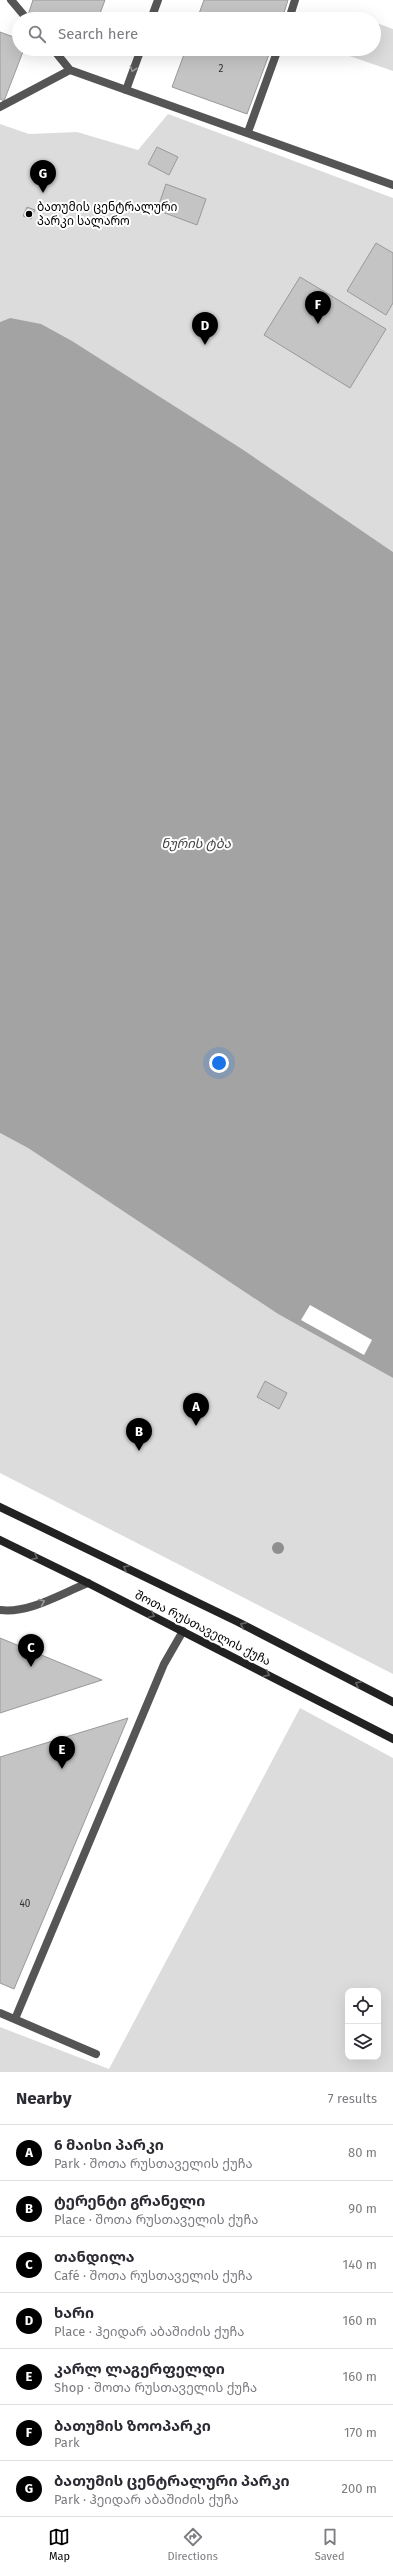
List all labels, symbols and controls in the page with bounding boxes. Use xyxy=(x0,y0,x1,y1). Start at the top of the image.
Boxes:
search box xyxy=(12,12,381,56)
icon: search xyxy=(26,23,48,45)
text: Search here xyxy=(58,25,138,43)
house number: 2 xyxy=(219,63,224,75)
one-way arrow xyxy=(130,66,138,73)
pin: G xyxy=(30,160,56,193)
place label: ბათუმის ცენტრალური პარკი სალარო xyxy=(37,200,178,229)
marker: ბათუმის ცენტრალური პარკი სალარო xyxy=(24,209,34,219)
pin: F xyxy=(305,291,331,324)
pin: D xyxy=(192,312,218,345)
water label: ნურის ტბა xyxy=(161,836,232,852)
your location xyxy=(209,1053,229,1073)
pin: A xyxy=(183,1393,209,1426)
pin: B xyxy=(126,1418,152,1451)
one-way arrow xyxy=(31,1552,38,1560)
one-way arrow xyxy=(123,1565,130,1573)
street label: შოთა რუსთაველის ქუჩა xyxy=(132,1588,273,1669)
one-way arrow xyxy=(38,1598,45,1606)
one-way arrow xyxy=(147,1610,155,1618)
one-way arrow xyxy=(240,1622,247,1629)
pin: C xyxy=(18,1634,44,1667)
one-way arrow xyxy=(263,1669,270,1677)
one-way arrow xyxy=(355,1681,363,1689)
pin: E xyxy=(49,1736,75,1769)
house number: 40 xyxy=(20,1898,31,1910)
map controls xyxy=(345,1988,381,2060)
button: locate xyxy=(345,1988,381,2024)
button: layers xyxy=(345,2024,381,2060)
text: Nearby xyxy=(16,2088,71,2109)
text: 7 results xyxy=(328,2091,377,2106)
text: 6 მაისი პარკი xyxy=(54,2136,164,2154)
text: A xyxy=(25,2145,33,2160)
text: 80 m xyxy=(348,2145,377,2160)
text: Park · შოთა რუსთაველის ქუჩა xyxy=(54,2156,253,2171)
text: ტერენტი გრანელი xyxy=(54,2192,205,2210)
text: B xyxy=(25,2201,33,2216)
text: 90 m xyxy=(348,2201,377,2216)
text: Place · შოთა რუსთაველის ქუჩა xyxy=(54,2212,258,2227)
text: თანდილა xyxy=(54,2248,135,2266)
text: C xyxy=(25,2257,33,2272)
text: 140 m xyxy=(343,2257,377,2272)
text: Café · შოთა რუსთაველის ქუჩა xyxy=(54,2268,253,2283)
text: ხარი xyxy=(54,2304,94,2322)
text: D xyxy=(25,2313,33,2328)
text: 160 m xyxy=(343,2313,377,2328)
text: Place · ჰეიდარ აბაშიძის ქუჩა xyxy=(54,2324,244,2339)
text: კარლ ლაგერფელდი xyxy=(54,2360,225,2378)
text: E xyxy=(26,2369,32,2384)
text: 160 m xyxy=(343,2369,377,2384)
text: Shop · შოთა რუსთაველის ქუჩა xyxy=(54,2380,257,2395)
text: ბათუმის ზოოპარკი xyxy=(54,2417,211,2435)
text: F xyxy=(26,2425,32,2440)
text: 170 m xyxy=(344,2425,377,2440)
text: Park xyxy=(54,2435,80,2450)
text: ბათუმის ცენტრალური პარკი xyxy=(54,2472,290,2490)
text: G xyxy=(25,2481,33,2496)
text: 200 m xyxy=(341,2481,377,2496)
text: Park · ჰეიდარ აბაშიძის ქუჩა xyxy=(54,2492,239,2507)
tab: Map xyxy=(48,2526,70,2563)
tab: Directions xyxy=(167,2526,218,2563)
tab: Saved xyxy=(315,2526,345,2563)

